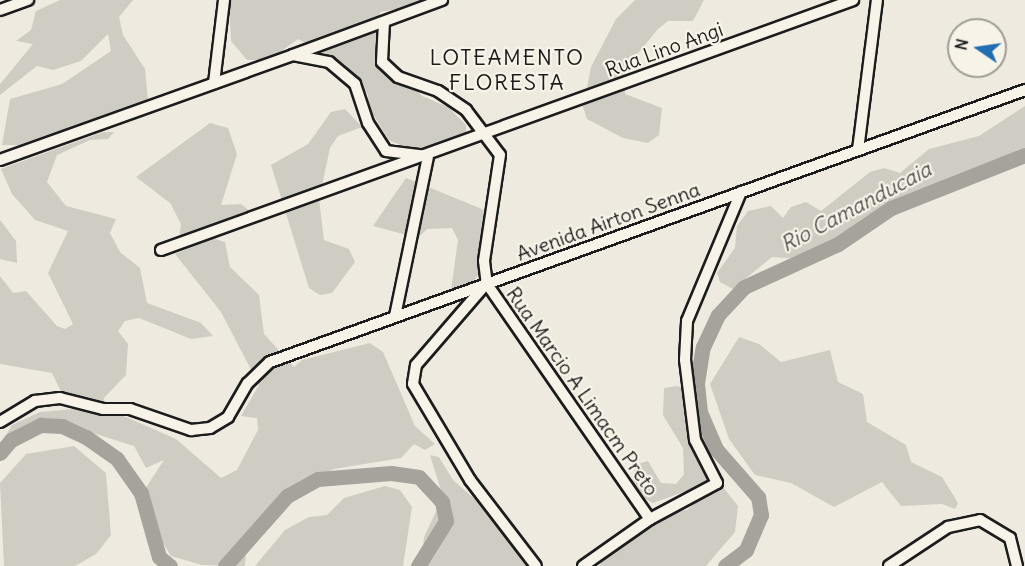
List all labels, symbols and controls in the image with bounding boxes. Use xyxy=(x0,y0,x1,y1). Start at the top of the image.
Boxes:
street label: Rua Lino Angi xyxy=(602,17,726,81)
north arrow xyxy=(947,18,1007,78)
text: N xyxy=(950,37,972,52)
district label: LOTEAMENTO FLORESTA xyxy=(430,44,584,96)
water label: Rio Camanducaia xyxy=(776,157,936,257)
street label: Avenida Airton Senna xyxy=(513,177,703,265)
street label: Rua Marcio A Limacm Preto xyxy=(502,282,664,500)

